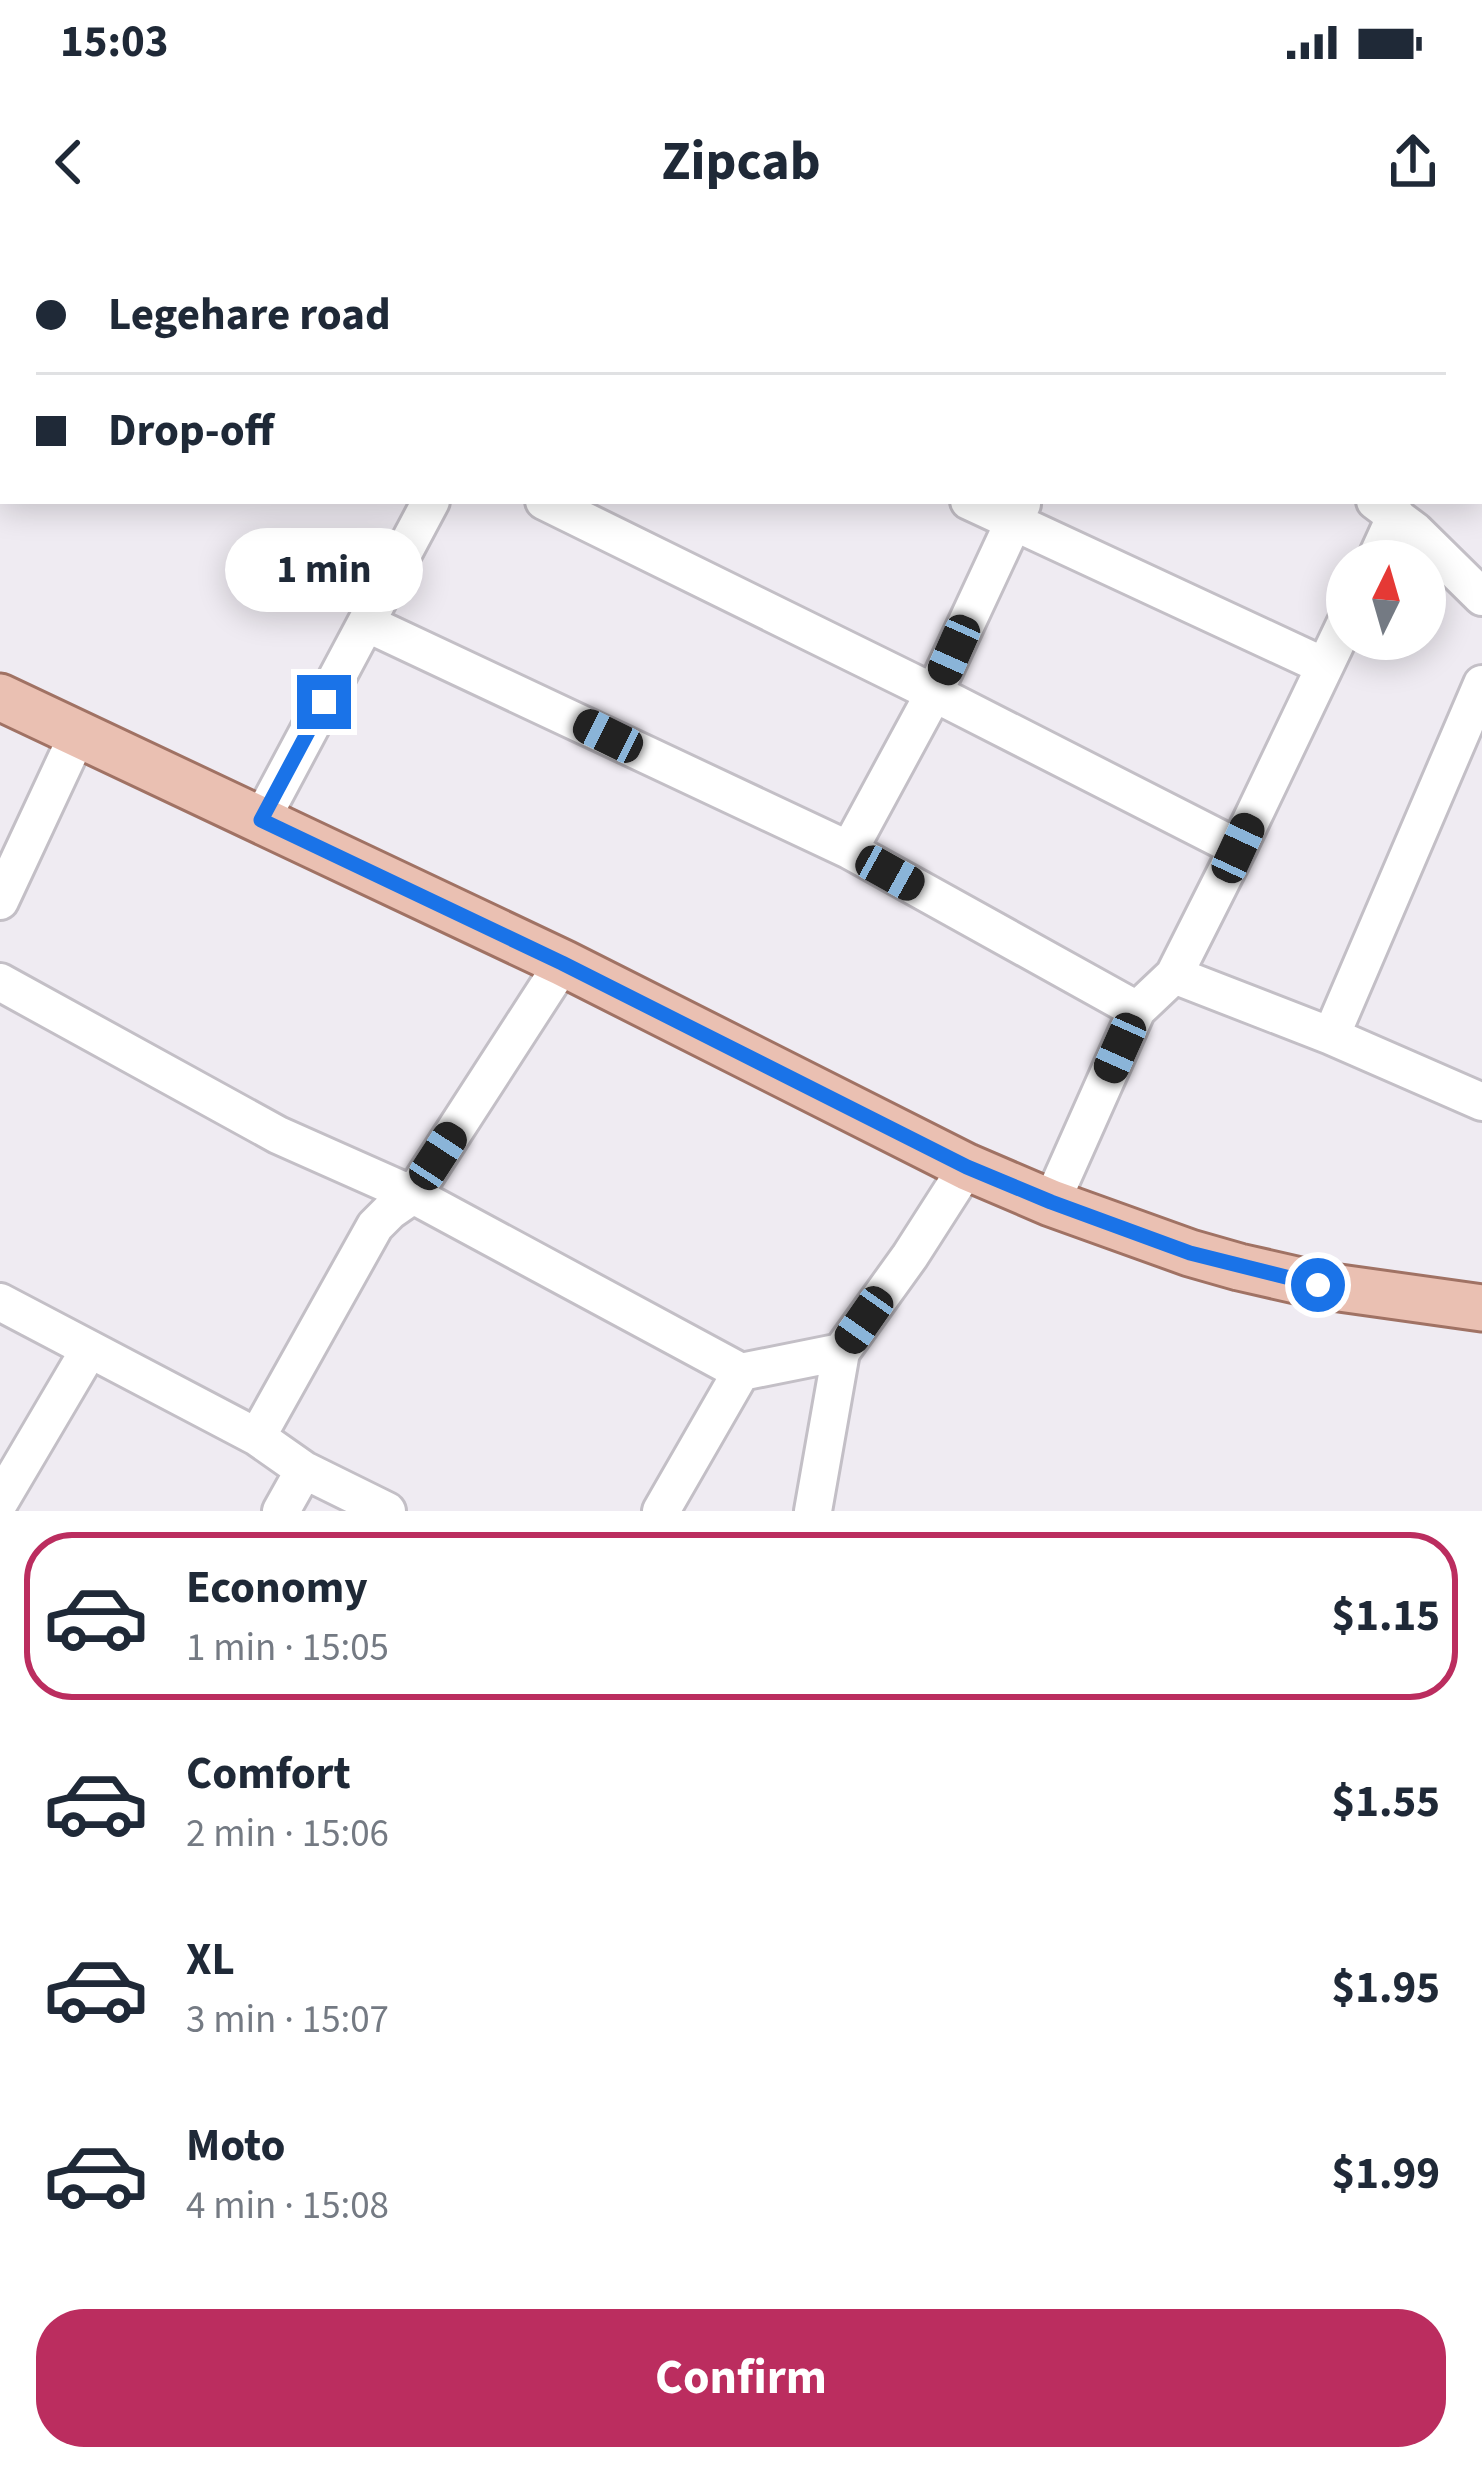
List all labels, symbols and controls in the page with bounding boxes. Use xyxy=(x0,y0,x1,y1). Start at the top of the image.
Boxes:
text: 15:03 xyxy=(60,10,169,74)
text: Zipcab xyxy=(661,124,821,201)
icon: back xyxy=(36,129,102,195)
icon: share xyxy=(1380,129,1446,195)
text: Legehare road xyxy=(108,283,391,347)
text: Drop-off xyxy=(108,399,274,463)
callout: 1 min xyxy=(225,528,423,612)
north arrow xyxy=(1326,540,1446,660)
map controls xyxy=(1326,540,1446,660)
text: 1 min xyxy=(277,542,371,598)
car xyxy=(923,610,985,690)
route end xyxy=(297,675,351,729)
car xyxy=(568,704,648,768)
car xyxy=(1206,808,1270,888)
car xyxy=(850,840,930,906)
car xyxy=(1089,1008,1151,1088)
car xyxy=(403,1116,473,1196)
route start xyxy=(1291,1258,1345,1312)
car xyxy=(829,1280,899,1360)
text: Economy xyxy=(186,1556,368,1620)
icon: car xyxy=(42,1562,150,1670)
text: $1.15 xyxy=(1331,1584,1440,1648)
text: 1 min · 15:05 xyxy=(186,1620,389,1676)
text: Comfort xyxy=(186,1742,351,1806)
icon: car xyxy=(42,1748,150,1856)
text: $1.55 xyxy=(1331,1770,1440,1834)
text: 2 min · 15:06 xyxy=(186,1806,389,1862)
text: XL xyxy=(186,1928,235,1992)
icon: car xyxy=(42,1934,150,2042)
text: $1.95 xyxy=(1331,1956,1440,2020)
text: 3 min · 15:07 xyxy=(186,1992,389,2048)
text: Moto xyxy=(186,2114,285,2178)
icon: car xyxy=(42,2120,150,2228)
text: $1.99 xyxy=(1331,2142,1440,2206)
text: 4 min · 15:08 xyxy=(186,2178,389,2234)
button: Confirm xyxy=(36,2309,1446,2447)

